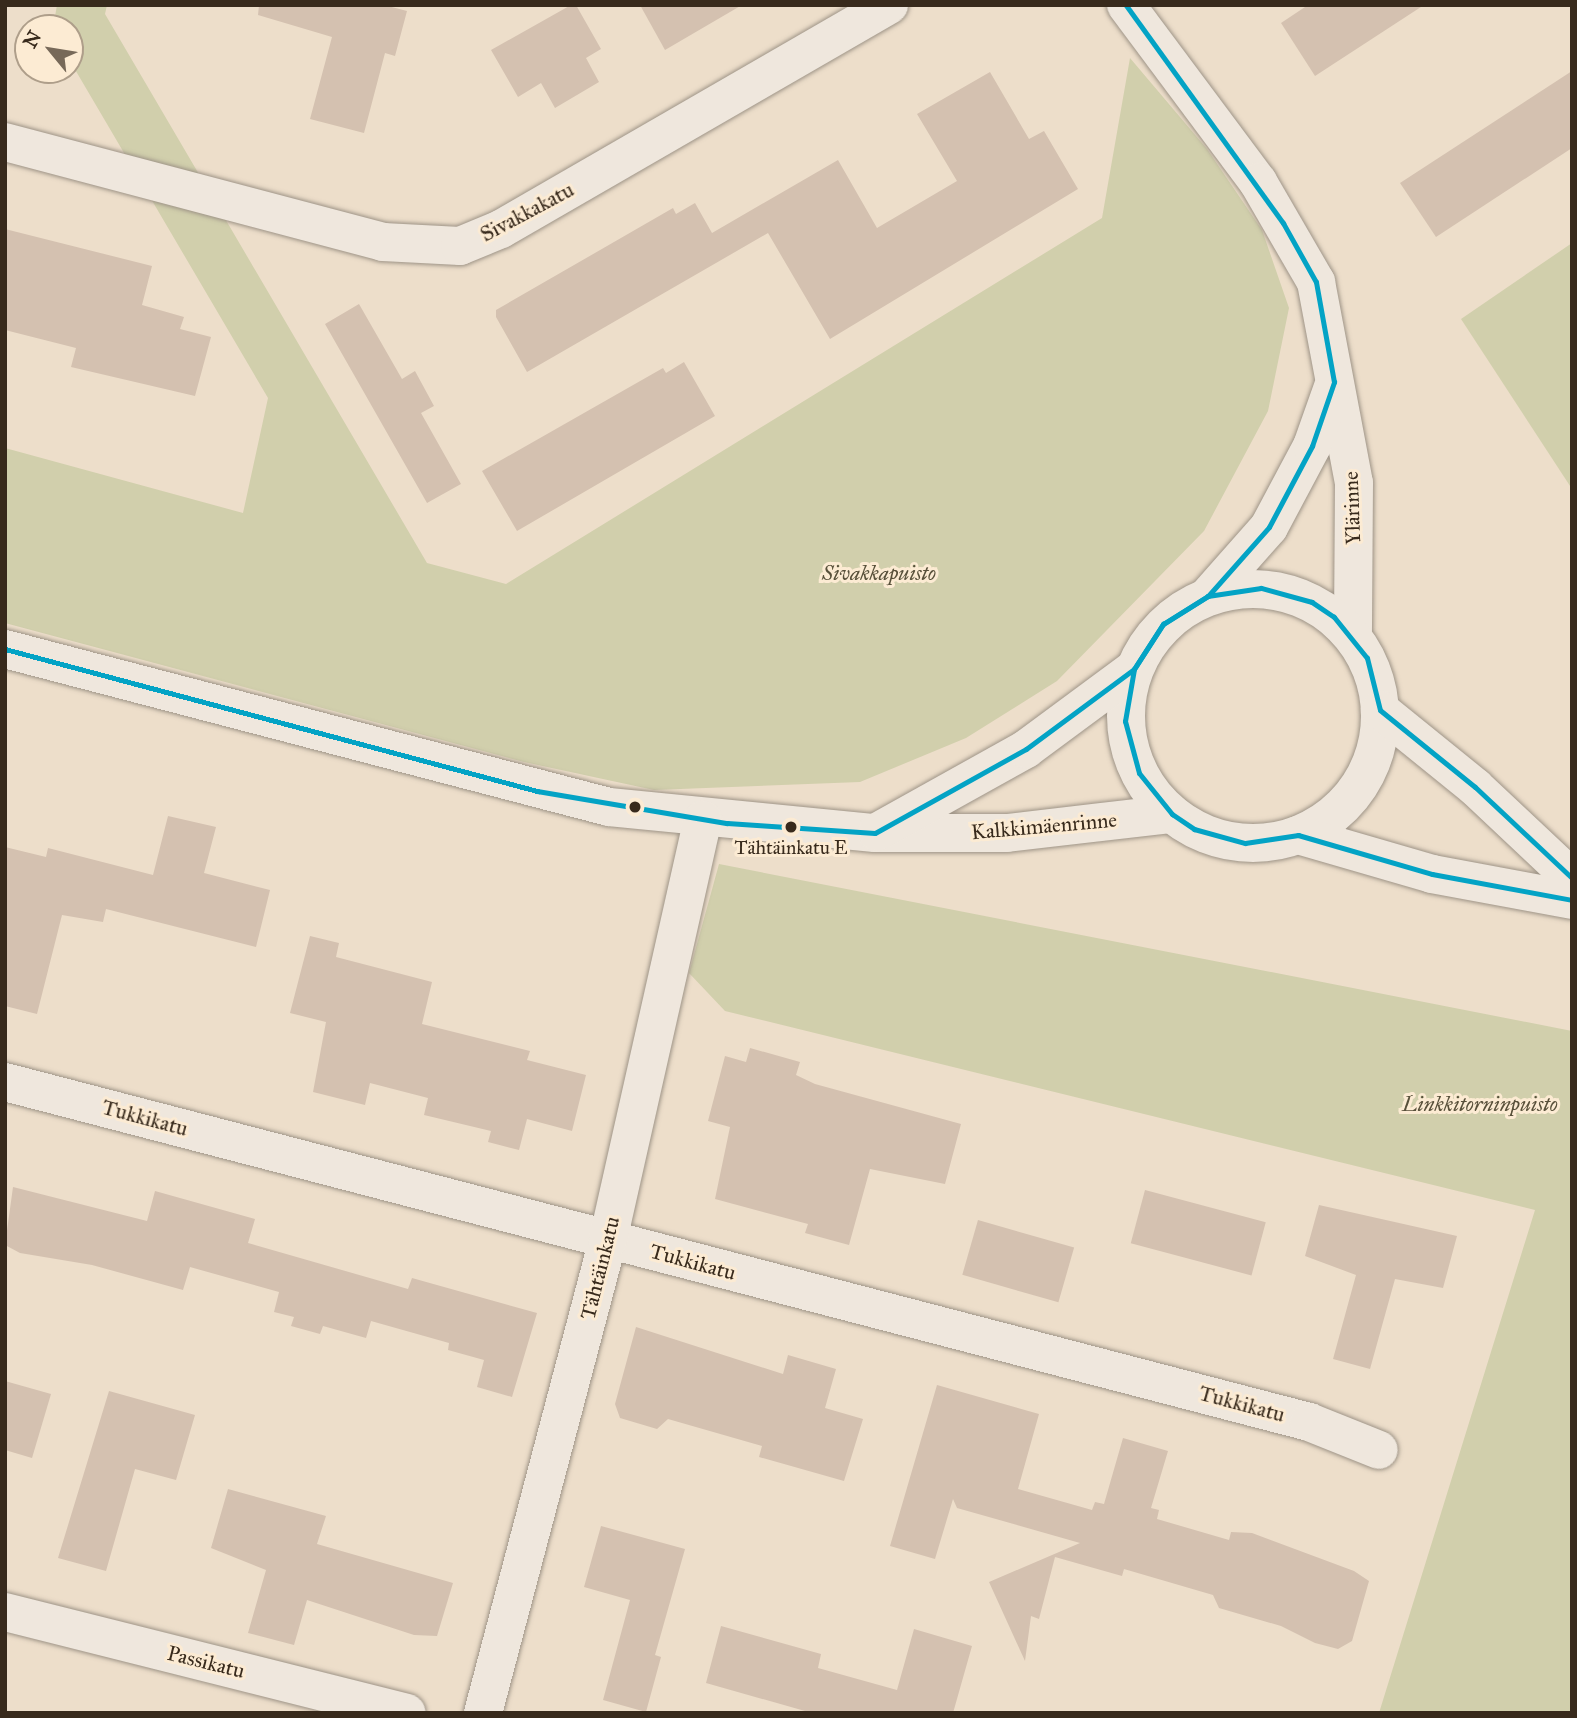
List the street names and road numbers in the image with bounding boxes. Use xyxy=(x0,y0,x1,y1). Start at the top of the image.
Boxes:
street label: Sivakkakatu xyxy=(476,177,578,247)
street label: Ylärinne xyxy=(1338,471,1366,545)
street label: Kalkkimäenrinne xyxy=(970,807,1118,845)
street label: Tukkikatu xyxy=(99,1094,191,1142)
street label: Tähtäinkatu xyxy=(575,1214,625,1322)
street label: Tukkikatu xyxy=(647,1238,739,1286)
street label: Tukkikatu xyxy=(1196,1380,1288,1428)
street label: Passikatu xyxy=(165,1640,247,1684)

